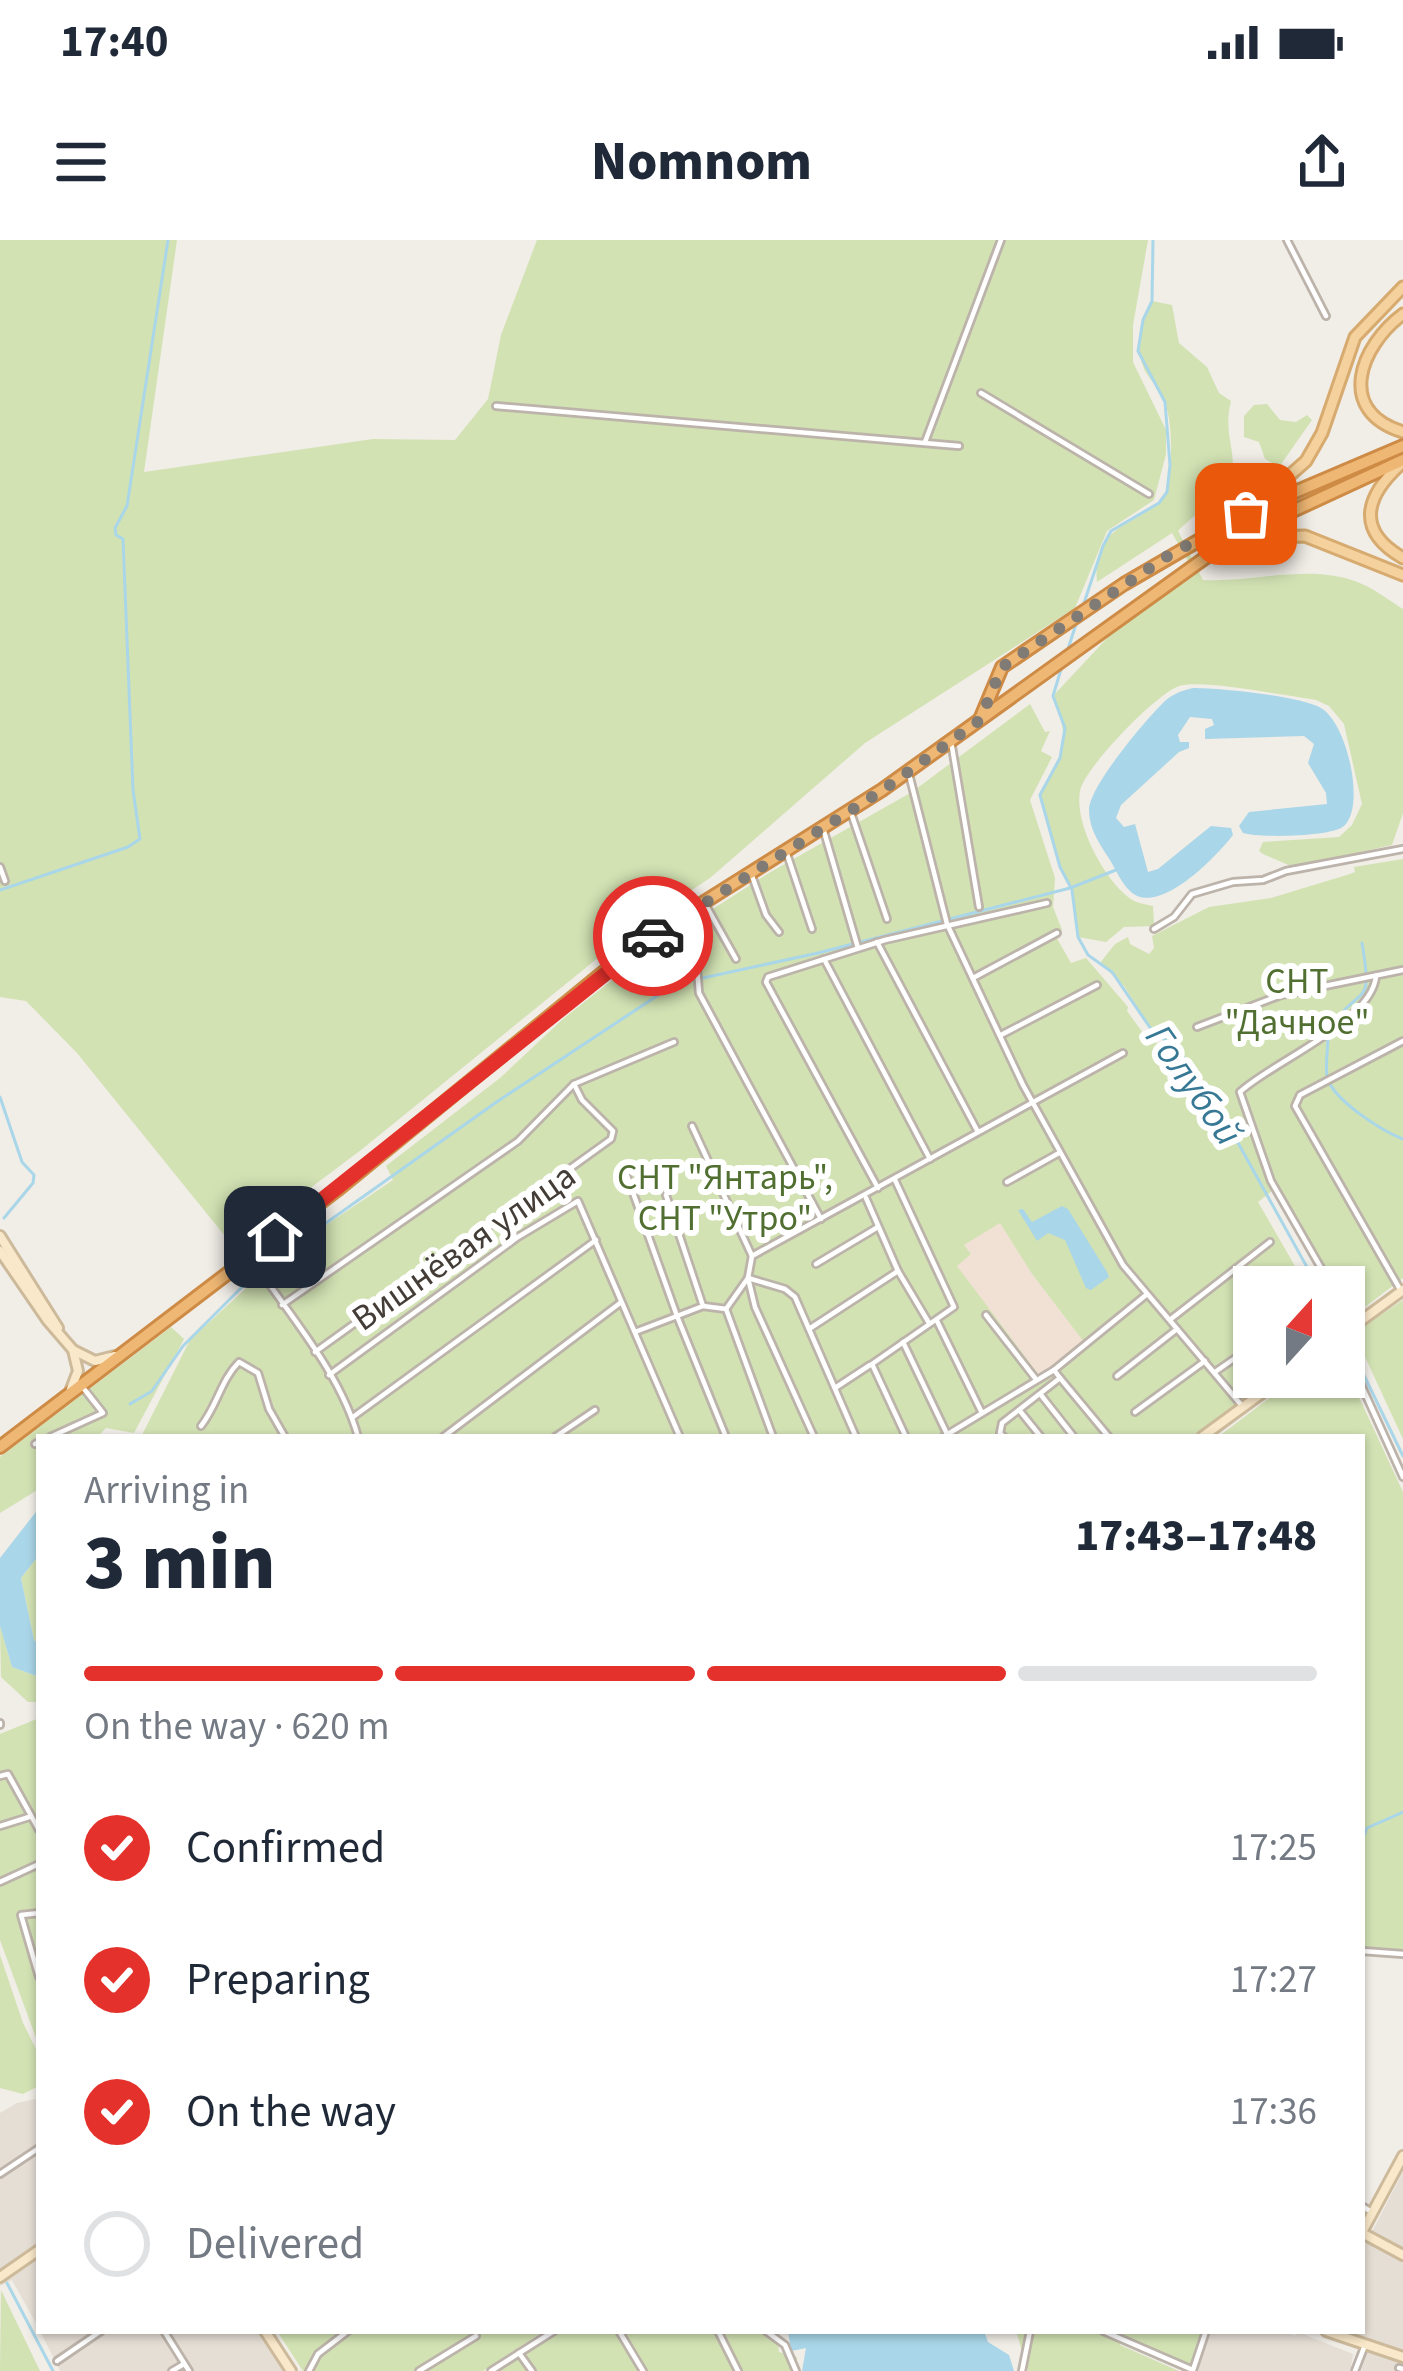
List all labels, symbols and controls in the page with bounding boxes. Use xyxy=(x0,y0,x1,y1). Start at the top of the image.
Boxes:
text: 17:40 xyxy=(60,10,169,74)
text: Nomnom xyxy=(591,124,812,201)
icon: menu xyxy=(48,129,114,195)
icon: share xyxy=(1289,129,1355,195)
pin xyxy=(1195,463,1297,565)
icon: bag xyxy=(1213,481,1279,547)
courier xyxy=(593,876,713,996)
icon: car xyxy=(620,903,686,969)
park label: СНТ "Дачное" xyxy=(1224,956,1370,1048)
water label: Голубой xyxy=(1131,1013,1256,1157)
street label: Вишнёвая улица xyxy=(341,1151,586,1344)
park label: СНТ "Янтарь", СНТ "Утро" xyxy=(617,1152,833,1244)
pin xyxy=(224,1186,326,1288)
icon: home xyxy=(242,1204,308,1270)
north arrow xyxy=(1233,1266,1365,1398)
map controls xyxy=(1233,1266,1365,1398)
text: Arriving in xyxy=(84,1463,249,1519)
text: 17:43–17:48 xyxy=(1075,1504,1317,1568)
text: 3 min xyxy=(84,1508,276,1619)
text: On the way · 620 m xyxy=(84,1699,390,1755)
icon: check xyxy=(84,1815,150,1881)
text: Confirmed xyxy=(186,1816,385,1880)
text: 17:25 xyxy=(1230,1820,1317,1876)
icon: check xyxy=(84,1947,150,2013)
text: Preparing xyxy=(186,1948,370,2012)
text: 17:27 xyxy=(1230,1952,1317,2008)
icon: check xyxy=(84,2079,150,2145)
text: On the way xyxy=(186,2080,396,2144)
text: 17:36 xyxy=(1230,2084,1317,2140)
text: Delivered xyxy=(186,2212,364,2276)

